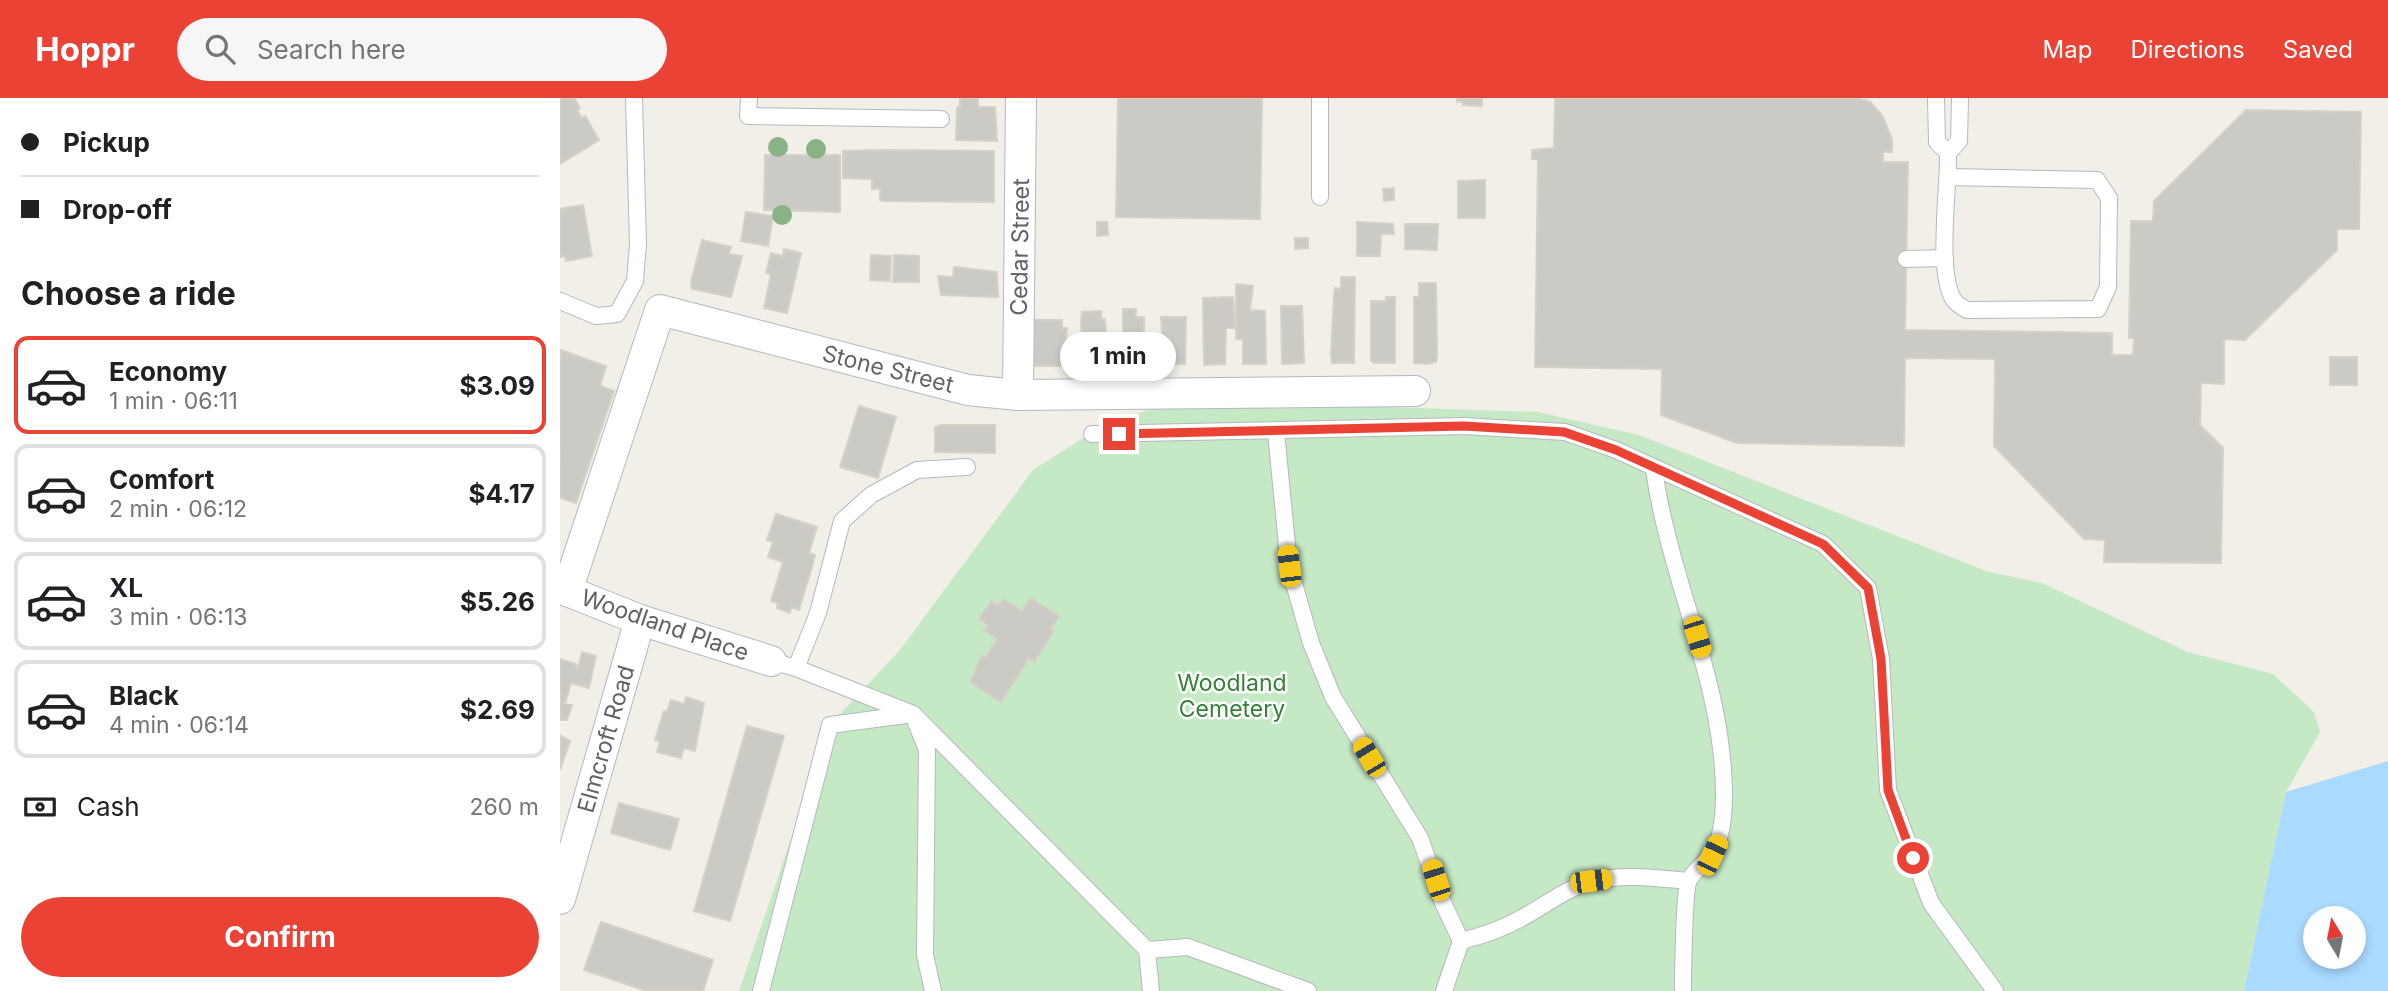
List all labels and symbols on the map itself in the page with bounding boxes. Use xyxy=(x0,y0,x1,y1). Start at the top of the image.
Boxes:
street label: Cedar Street xyxy=(1005,178,1035,316)
callout: 1 min xyxy=(1061,332,1177,382)
street label: Stone Street xyxy=(819,339,957,399)
route end xyxy=(1103,418,1135,450)
car xyxy=(1277,544,1302,588)
street label: Woodland Place xyxy=(577,583,753,667)
car xyxy=(1681,614,1714,660)
street label: Elmcroft Road xyxy=(572,662,640,816)
park label: Woodland Cemetery xyxy=(1177,669,1287,723)
car xyxy=(1350,734,1389,780)
car xyxy=(1694,832,1731,878)
route start xyxy=(1897,842,1929,874)
car xyxy=(1420,857,1453,903)
car xyxy=(1569,868,1614,894)
north arrow xyxy=(2303,906,2366,970)

